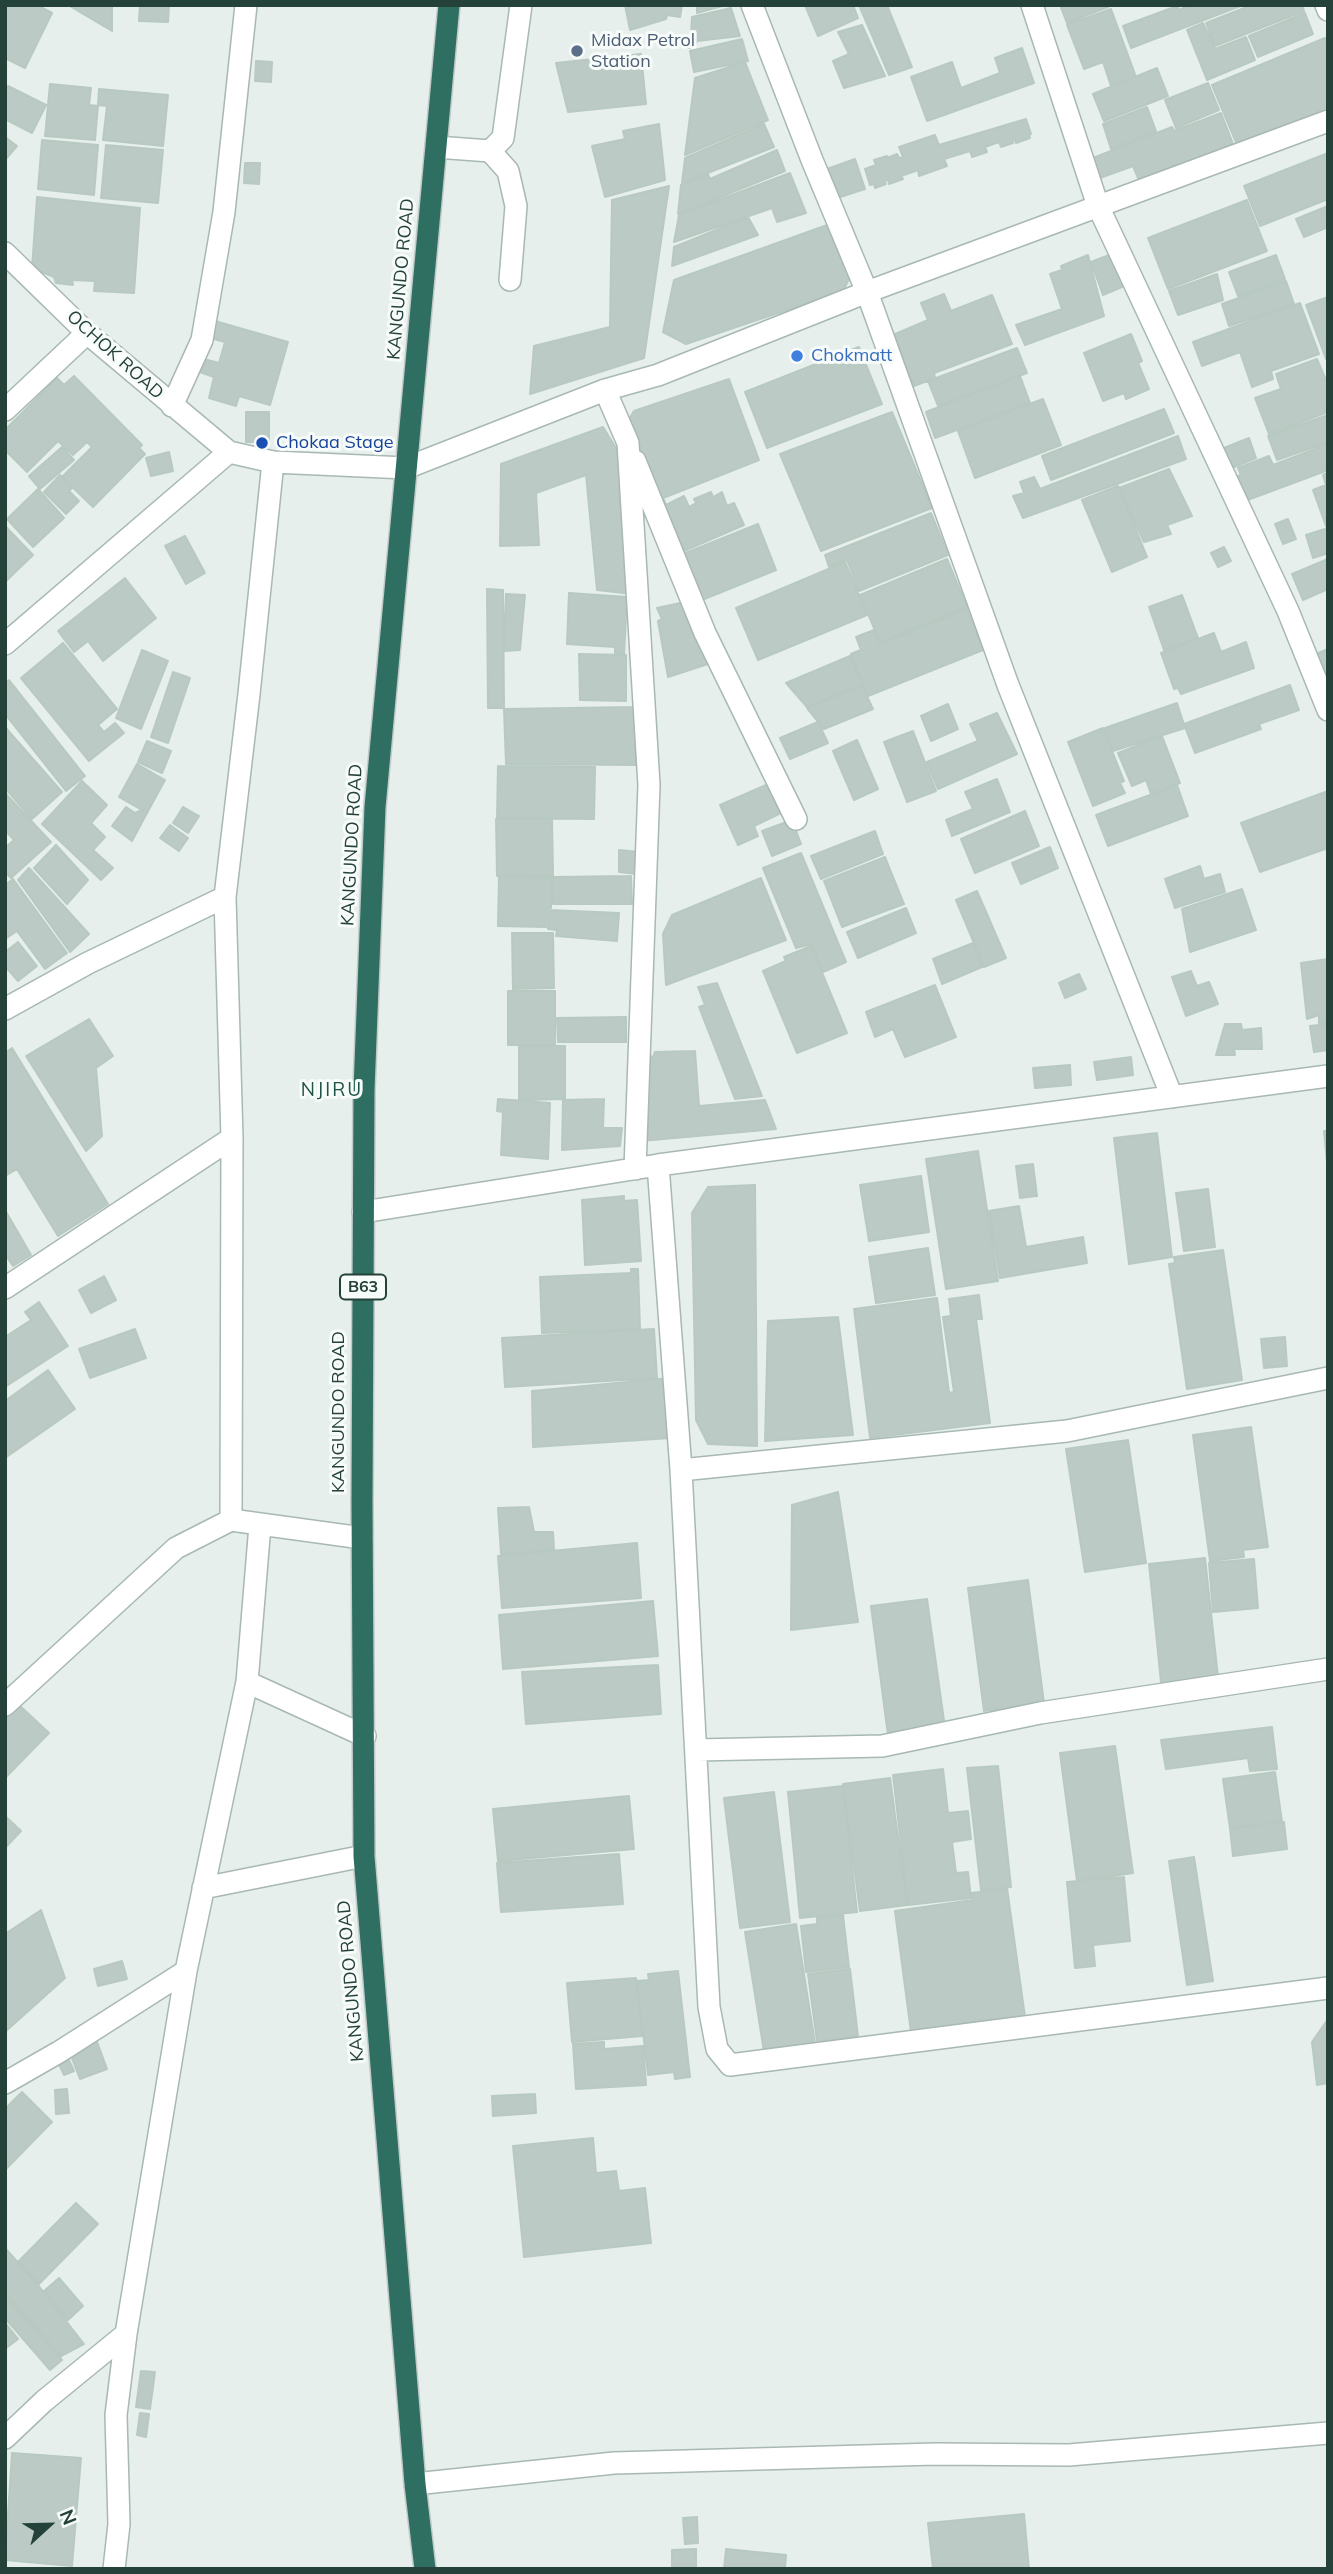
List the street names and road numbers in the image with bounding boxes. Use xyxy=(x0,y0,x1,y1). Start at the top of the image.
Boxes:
street label: KANGUNDO ROAD xyxy=(383,197,419,361)
street label: OCHOK ROAD xyxy=(62,306,168,404)
street label: KANGUNDO ROAD xyxy=(337,764,367,926)
road number: B63 xyxy=(340,1274,386,1300)
street label: KANGUNDO ROAD xyxy=(328,1331,350,1493)
street label: KANGUNDO ROAD xyxy=(333,1899,369,2063)

